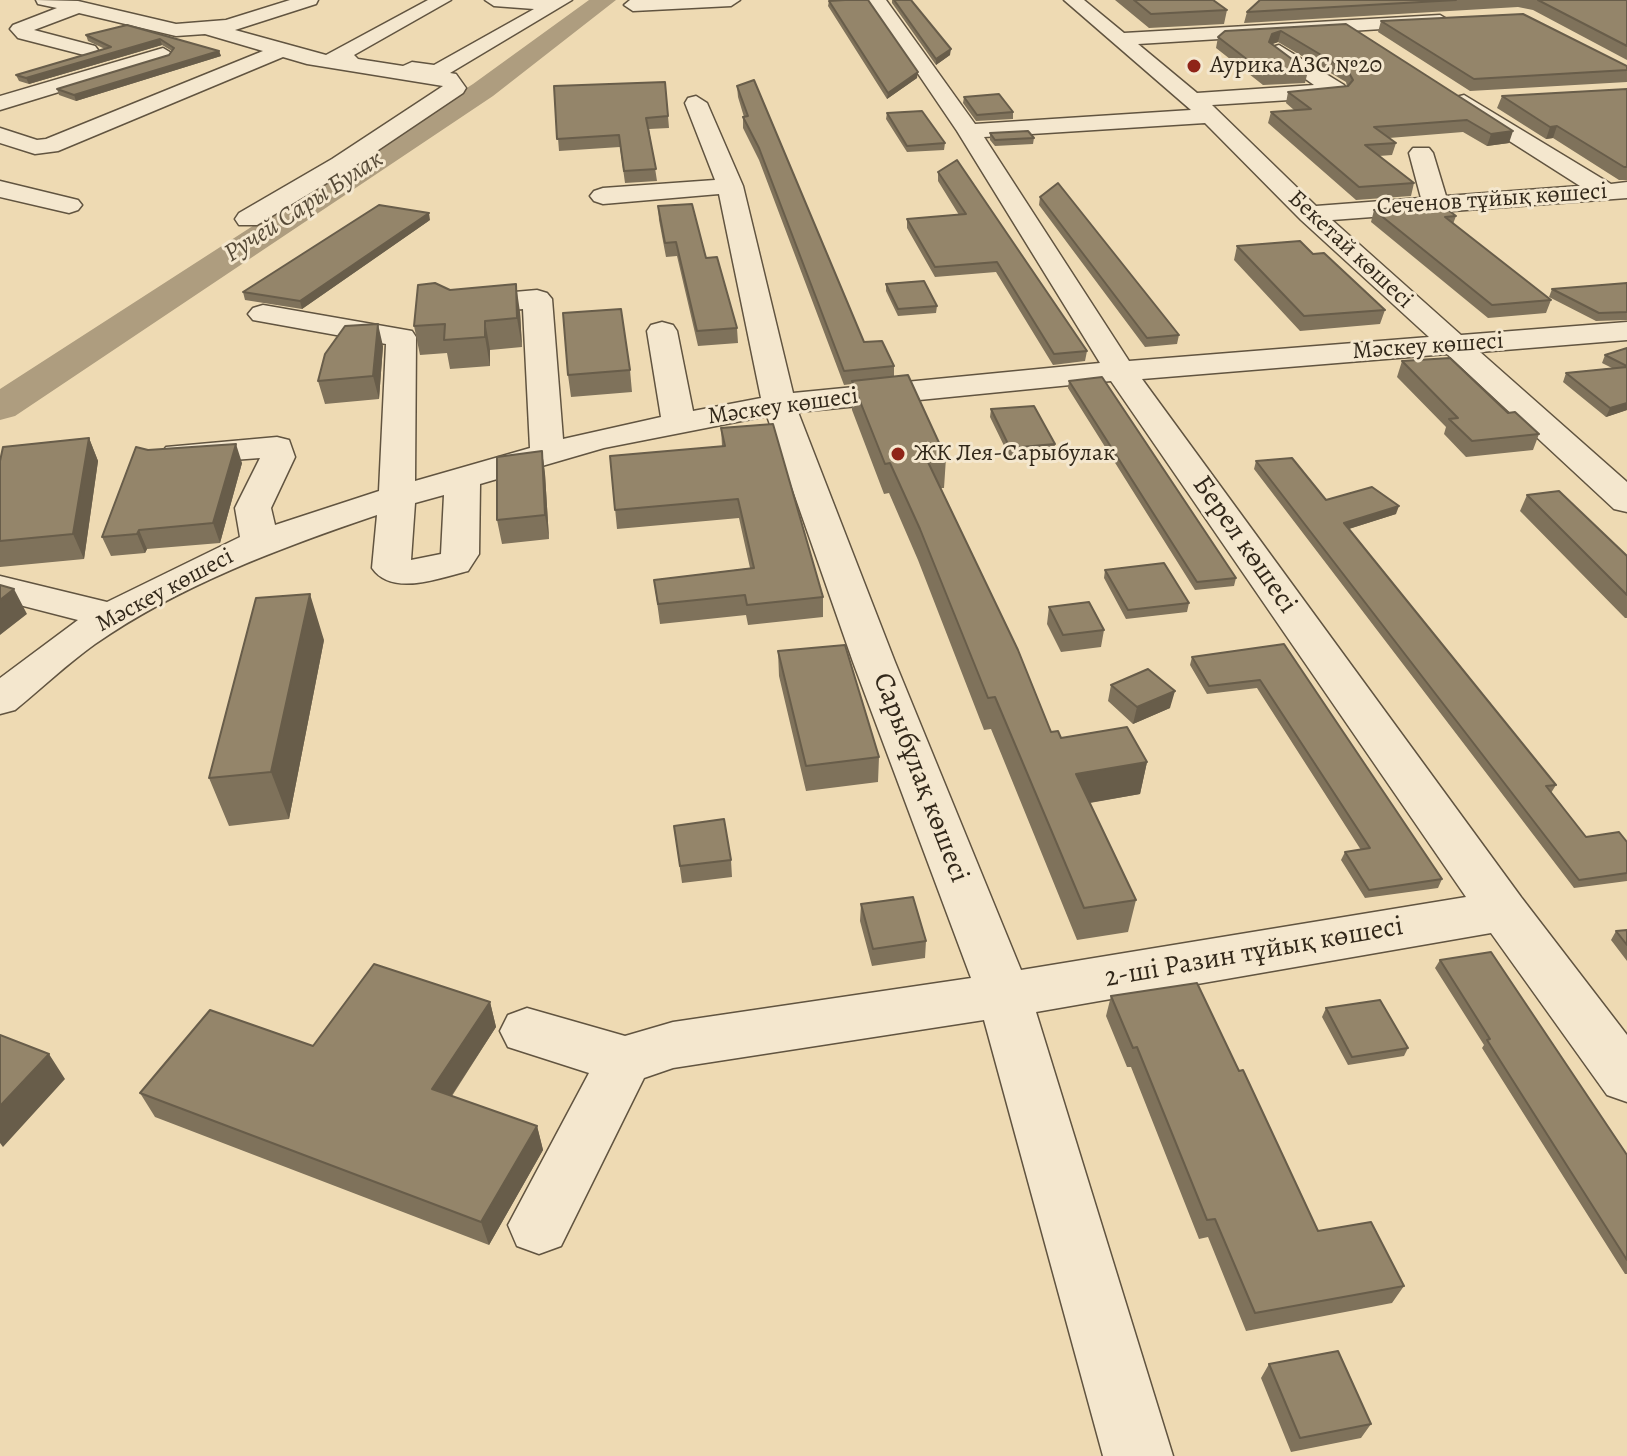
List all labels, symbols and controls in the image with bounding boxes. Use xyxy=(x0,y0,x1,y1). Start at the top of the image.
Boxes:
place label: Аурика АЗС №20 xyxy=(1210,52,1382,80)
marker: Аурика АЗС №20 xyxy=(1185,57,1203,75)
water label: Ручей Сары Булак xyxy=(219,144,389,270)
street label: Сеченов тұйық көшесі xyxy=(1376,178,1608,222)
street label: Бекетай көшесі xyxy=(1281,185,1419,315)
street label: Мәскеу көшесі xyxy=(1351,327,1505,367)
street label: Мәскеу көшесі xyxy=(706,382,860,432)
place label: ЖК Лея-Сарыбулак xyxy=(914,440,1116,468)
marker: ЖК Лея-Сарыбулак xyxy=(889,445,907,463)
street label: Берел көшесі xyxy=(1184,470,1304,620)
street label: Мәскеу көшесі xyxy=(91,543,239,639)
street label: Сарыбұлақ көшесі xyxy=(865,668,975,888)
street label: 2-ші Разин тұйық көшесі xyxy=(1102,910,1406,996)

